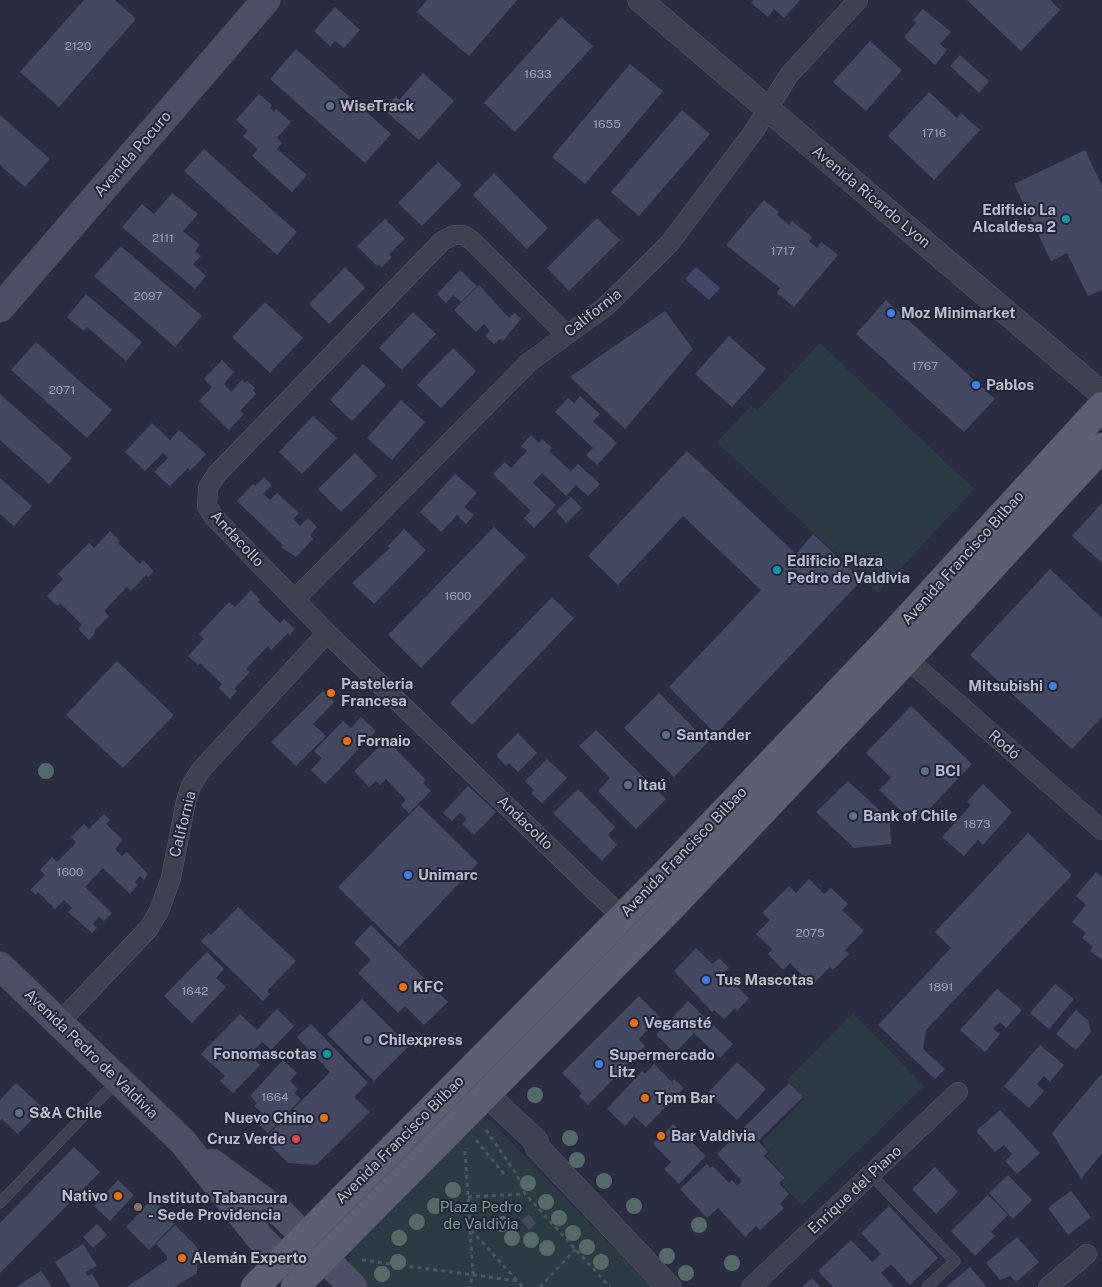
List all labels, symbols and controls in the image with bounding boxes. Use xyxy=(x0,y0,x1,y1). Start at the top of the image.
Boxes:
house number: 2120 xyxy=(65,39,91,53)
house number: 1633 xyxy=(524,67,552,81)
place label: WiseTrack xyxy=(340,97,414,115)
marker: WiseTrack xyxy=(324,100,336,112)
street label: Avenida Pocuro xyxy=(91,107,175,201)
house number: 1655 xyxy=(593,117,621,131)
house number: 1716 xyxy=(922,126,946,140)
street label: Avenida Ricardo Lyon xyxy=(808,142,934,252)
place label: Edificio La Alcaldesa 2 xyxy=(972,201,1056,236)
marker: Edificio La Alcaldesa 2 xyxy=(1060,213,1072,225)
house number: 2111 xyxy=(152,231,174,245)
house number: 1717 xyxy=(771,244,795,258)
street label: California xyxy=(561,285,625,341)
house number: 2097 xyxy=(134,289,162,303)
place label: Moz Minimarket xyxy=(901,304,1016,322)
marker: Moz Minimarket xyxy=(885,307,897,319)
house number: 1767 xyxy=(912,359,938,373)
place label: Pablos xyxy=(986,376,1034,394)
marker: Pablos xyxy=(970,379,982,391)
house number: 2071 xyxy=(49,383,75,397)
street label: Avenida Francisco Bilbao xyxy=(898,487,1028,629)
street label: Andacollo xyxy=(207,507,267,571)
place label: Edificio Plaza Pedro de Valdivia xyxy=(787,552,910,587)
marker: Edificio Plaza Pedro de Valdivia xyxy=(771,564,783,576)
house number: 1600 xyxy=(445,589,471,603)
place label: Pasteleria Francesa xyxy=(341,675,413,710)
place label: Mitsubishi xyxy=(968,677,1043,695)
marker: Mitsubishi xyxy=(1047,680,1059,692)
marker: Pasteleria Francesa xyxy=(325,687,337,699)
place label: Santander xyxy=(676,726,751,744)
street label: Rodó xyxy=(985,726,1023,764)
marker: Santander xyxy=(660,729,672,741)
place label: Fornaio xyxy=(357,732,411,750)
marker: Fornaio xyxy=(341,735,353,747)
place label: BCI xyxy=(935,762,961,780)
marker: BCI xyxy=(919,765,931,777)
place label: Itaú xyxy=(638,776,666,794)
marker: Itaú xyxy=(622,779,634,791)
street label: Avenida Francisco Bilbao xyxy=(617,783,751,921)
street label: California xyxy=(166,789,200,859)
street label: Andacollo xyxy=(494,792,556,854)
place label: Bank of Chile xyxy=(863,807,957,825)
marker: Bank of Chile xyxy=(847,810,859,822)
house number: 1873 xyxy=(964,817,990,831)
house number: 1600 xyxy=(57,865,83,879)
place label: Unimarc xyxy=(418,866,478,884)
marker: Unimarc xyxy=(402,869,414,881)
house number: 2075 xyxy=(795,926,825,940)
place label: Tus Mascotas xyxy=(716,971,814,989)
marker: Tus Mascotas xyxy=(700,974,712,986)
place label: KFC xyxy=(413,978,444,996)
house number: 1891 xyxy=(929,980,953,994)
marker: KFC xyxy=(397,981,409,993)
house number: 1642 xyxy=(181,984,209,998)
street label: Avenida Pedro de Valdivia xyxy=(20,985,162,1123)
place label: Vegansté xyxy=(644,1014,711,1032)
marker: Vegansté xyxy=(628,1017,640,1029)
place label: Chilexpress xyxy=(378,1031,463,1049)
marker: Chilexpress xyxy=(362,1034,374,1046)
place label: Fonomascotas xyxy=(213,1045,317,1063)
place label: Supermercado Litz xyxy=(609,1046,715,1081)
marker: Fonomascotas xyxy=(321,1048,333,1060)
marker: Supermercado Litz xyxy=(593,1058,605,1070)
street label: Avenida Francisco Bilbao xyxy=(332,1072,468,1208)
place label: Tpm Bar xyxy=(655,1089,715,1107)
house number: 1664 xyxy=(261,1090,289,1104)
marker: Tpm Bar xyxy=(639,1092,651,1104)
place label: S&A Chile xyxy=(29,1104,102,1122)
marker: S&A Chile xyxy=(13,1107,25,1119)
place label: Nuevo Chino xyxy=(224,1109,314,1127)
marker: Nuevo Chino xyxy=(318,1112,330,1124)
place label: Bar Valdivia xyxy=(671,1127,756,1145)
place label: Cruz Verde xyxy=(207,1130,286,1148)
marker: Bar Valdivia xyxy=(655,1130,667,1142)
marker: Cruz Verde xyxy=(290,1133,302,1145)
street label: Enrique del Piano xyxy=(804,1142,906,1238)
place label: Nativo xyxy=(62,1187,108,1205)
place label: Instituto Tabancura - Sede Providencia xyxy=(148,1189,288,1224)
marker: Nativo xyxy=(112,1190,124,1202)
park label: Plaza Pedro de Valdivia xyxy=(440,1198,522,1233)
marker: Instituto Tabancura - Sede Providencia xyxy=(132,1201,144,1213)
place label: Alemán Experto xyxy=(192,1249,307,1267)
marker: Alemán Experto xyxy=(176,1252,188,1264)

